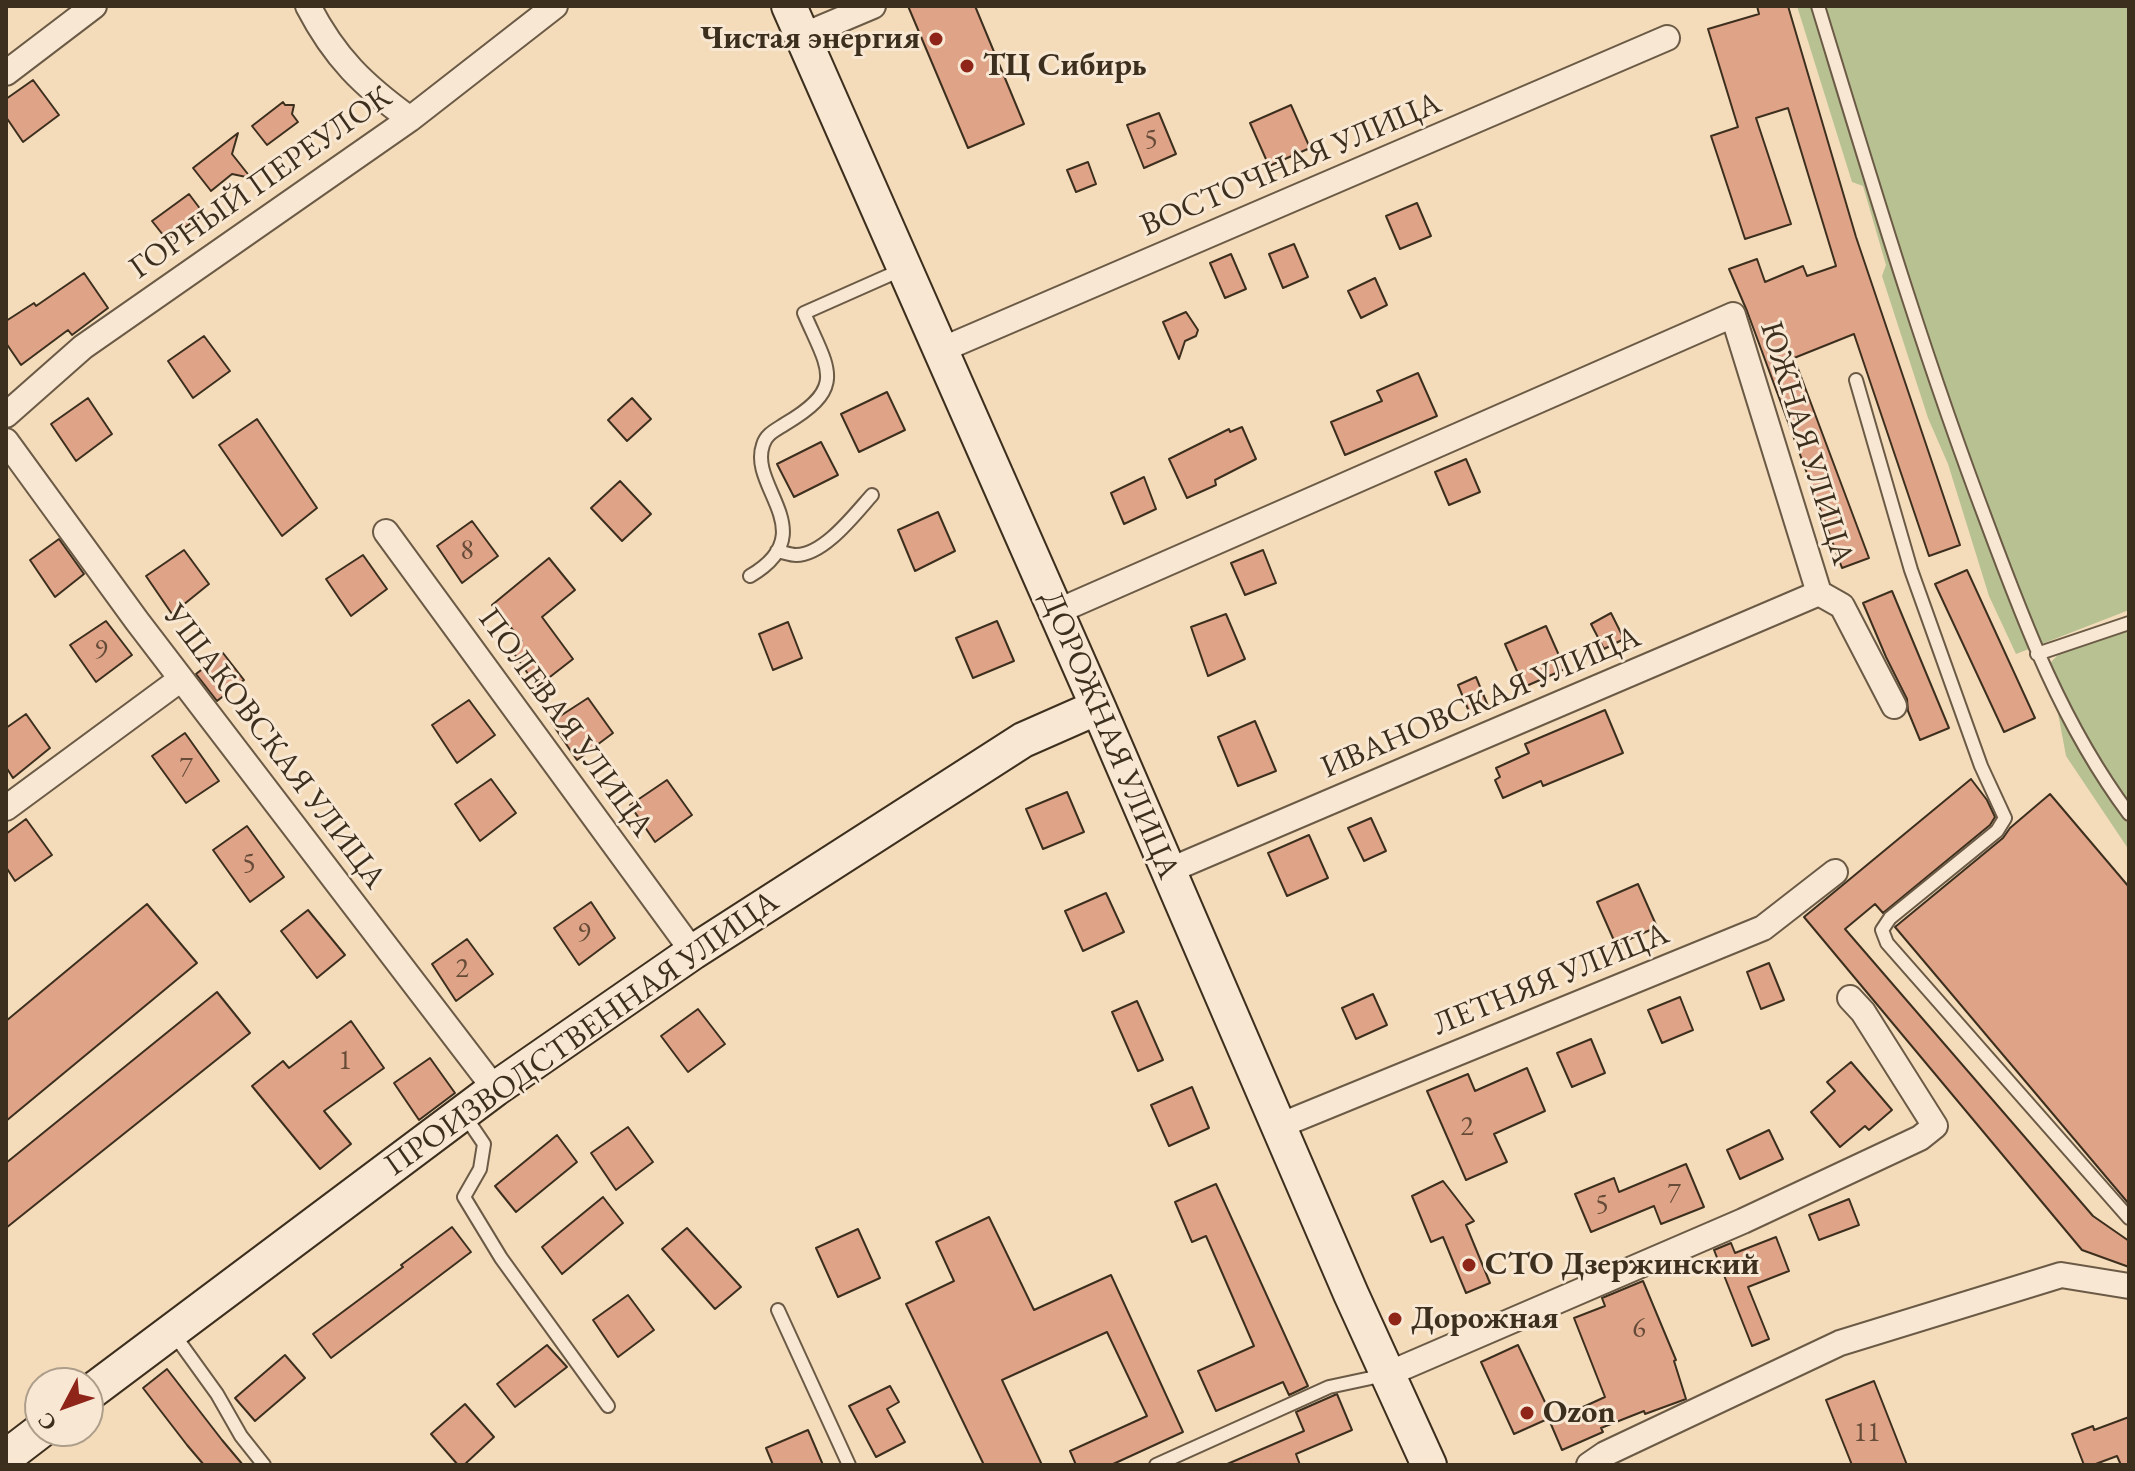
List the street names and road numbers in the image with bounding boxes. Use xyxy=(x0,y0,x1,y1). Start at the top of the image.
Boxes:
street label: ГОРНЫЙ ПЕРЕУЛОК xyxy=(123,78,399,288)
street label: ВОСТОЧНАЯ УЛИЦА xyxy=(1135,84,1447,246)
street label: ЮЖНАЯ УЛИЦА xyxy=(1751,317,1861,569)
street label: ДОРОЖНАЯ УЛИЦА xyxy=(1031,585,1187,885)
street label: УШАКОВСКАЯ УЛИЦА xyxy=(155,597,393,897)
street label: ПОЛЕВАЯ УЛИЦА xyxy=(469,601,661,845)
street label: ИВАНОВСКАЯ УЛИЦА xyxy=(1316,618,1646,788)
street label: ПРОИЗВОДСТВЕННАЯ УЛИЦА xyxy=(378,883,786,1185)
street label: ЛЕТНЯЯ УЛИЦА xyxy=(1427,915,1675,1045)

